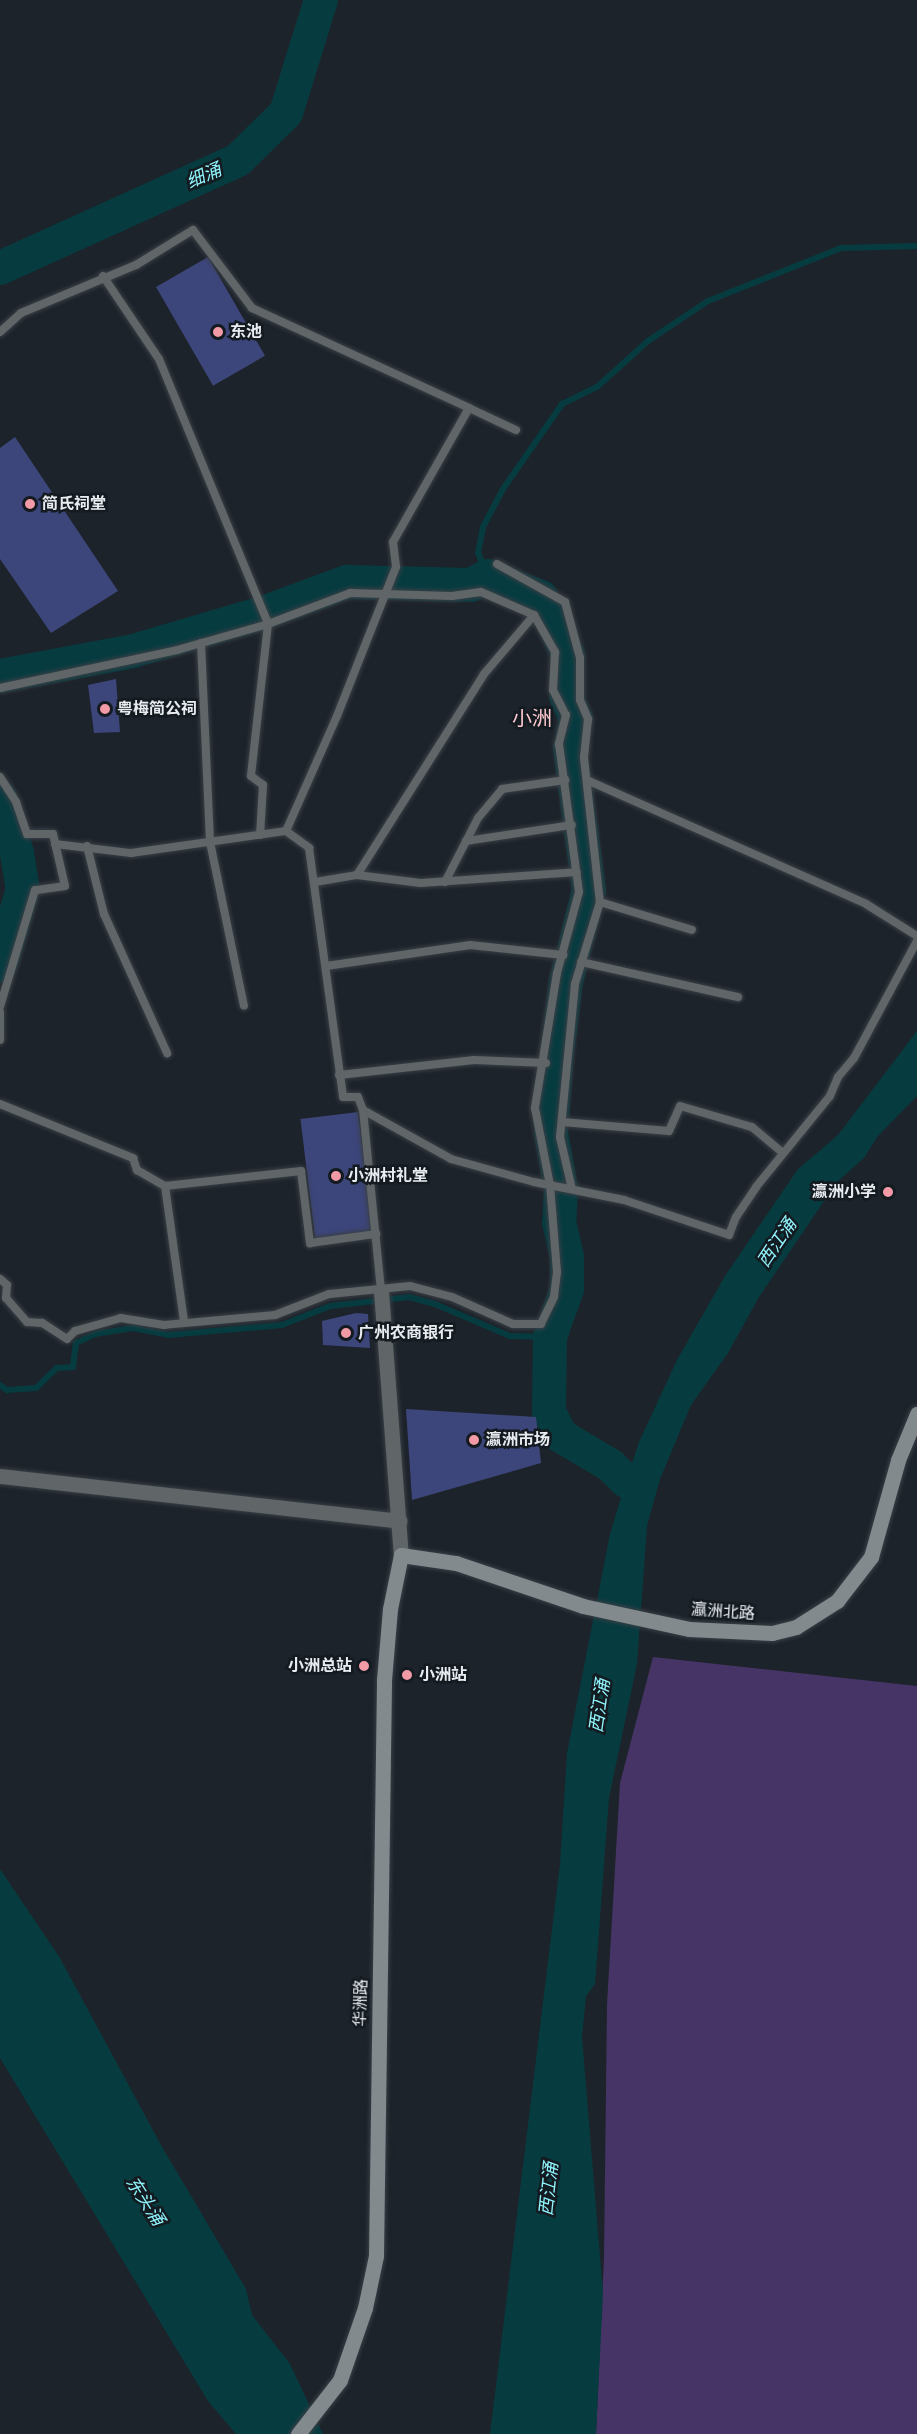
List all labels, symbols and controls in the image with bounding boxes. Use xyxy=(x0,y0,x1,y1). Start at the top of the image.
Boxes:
water label: 细涌 xyxy=(183,159,225,193)
place label: 东池 xyxy=(230,322,262,342)
marker: 东池 xyxy=(211,325,225,339)
place label: 简氏祠堂 xyxy=(42,494,106,514)
marker: 简氏祠堂 xyxy=(23,497,37,511)
place label: 粤梅简公祠 xyxy=(117,699,197,719)
marker: 粤梅简公祠 xyxy=(98,702,112,716)
district label: 小洲 xyxy=(512,706,552,730)
place label: 小洲村礼堂 xyxy=(348,1166,428,1186)
marker: 小洲村礼堂 xyxy=(329,1169,343,1183)
place label: 瀛洲小学 xyxy=(812,1182,876,1202)
marker: 瀛洲小学 xyxy=(881,1185,895,1199)
water label: 西江涌 xyxy=(753,1215,801,1271)
place label: 广州农商银行 xyxy=(358,1323,454,1343)
marker: 广州农商银行 xyxy=(339,1326,353,1340)
place label: 瀛洲市场 xyxy=(486,1430,550,1450)
marker: 瀛洲市场 xyxy=(467,1433,481,1447)
street label: 瀛洲北路 xyxy=(690,1600,756,1624)
place label: 小洲总站 xyxy=(288,1656,352,1676)
marker: 小洲总站 xyxy=(357,1659,371,1673)
place label: 小洲站 xyxy=(419,1665,467,1685)
marker: 小洲站 xyxy=(400,1668,414,1682)
water label: 西江涌 xyxy=(586,1678,614,1734)
street label: 华洲路 xyxy=(351,1979,371,2027)
water label: 西江涌 xyxy=(535,2161,563,2217)
water label: 东头涌 xyxy=(121,2172,169,2230)

